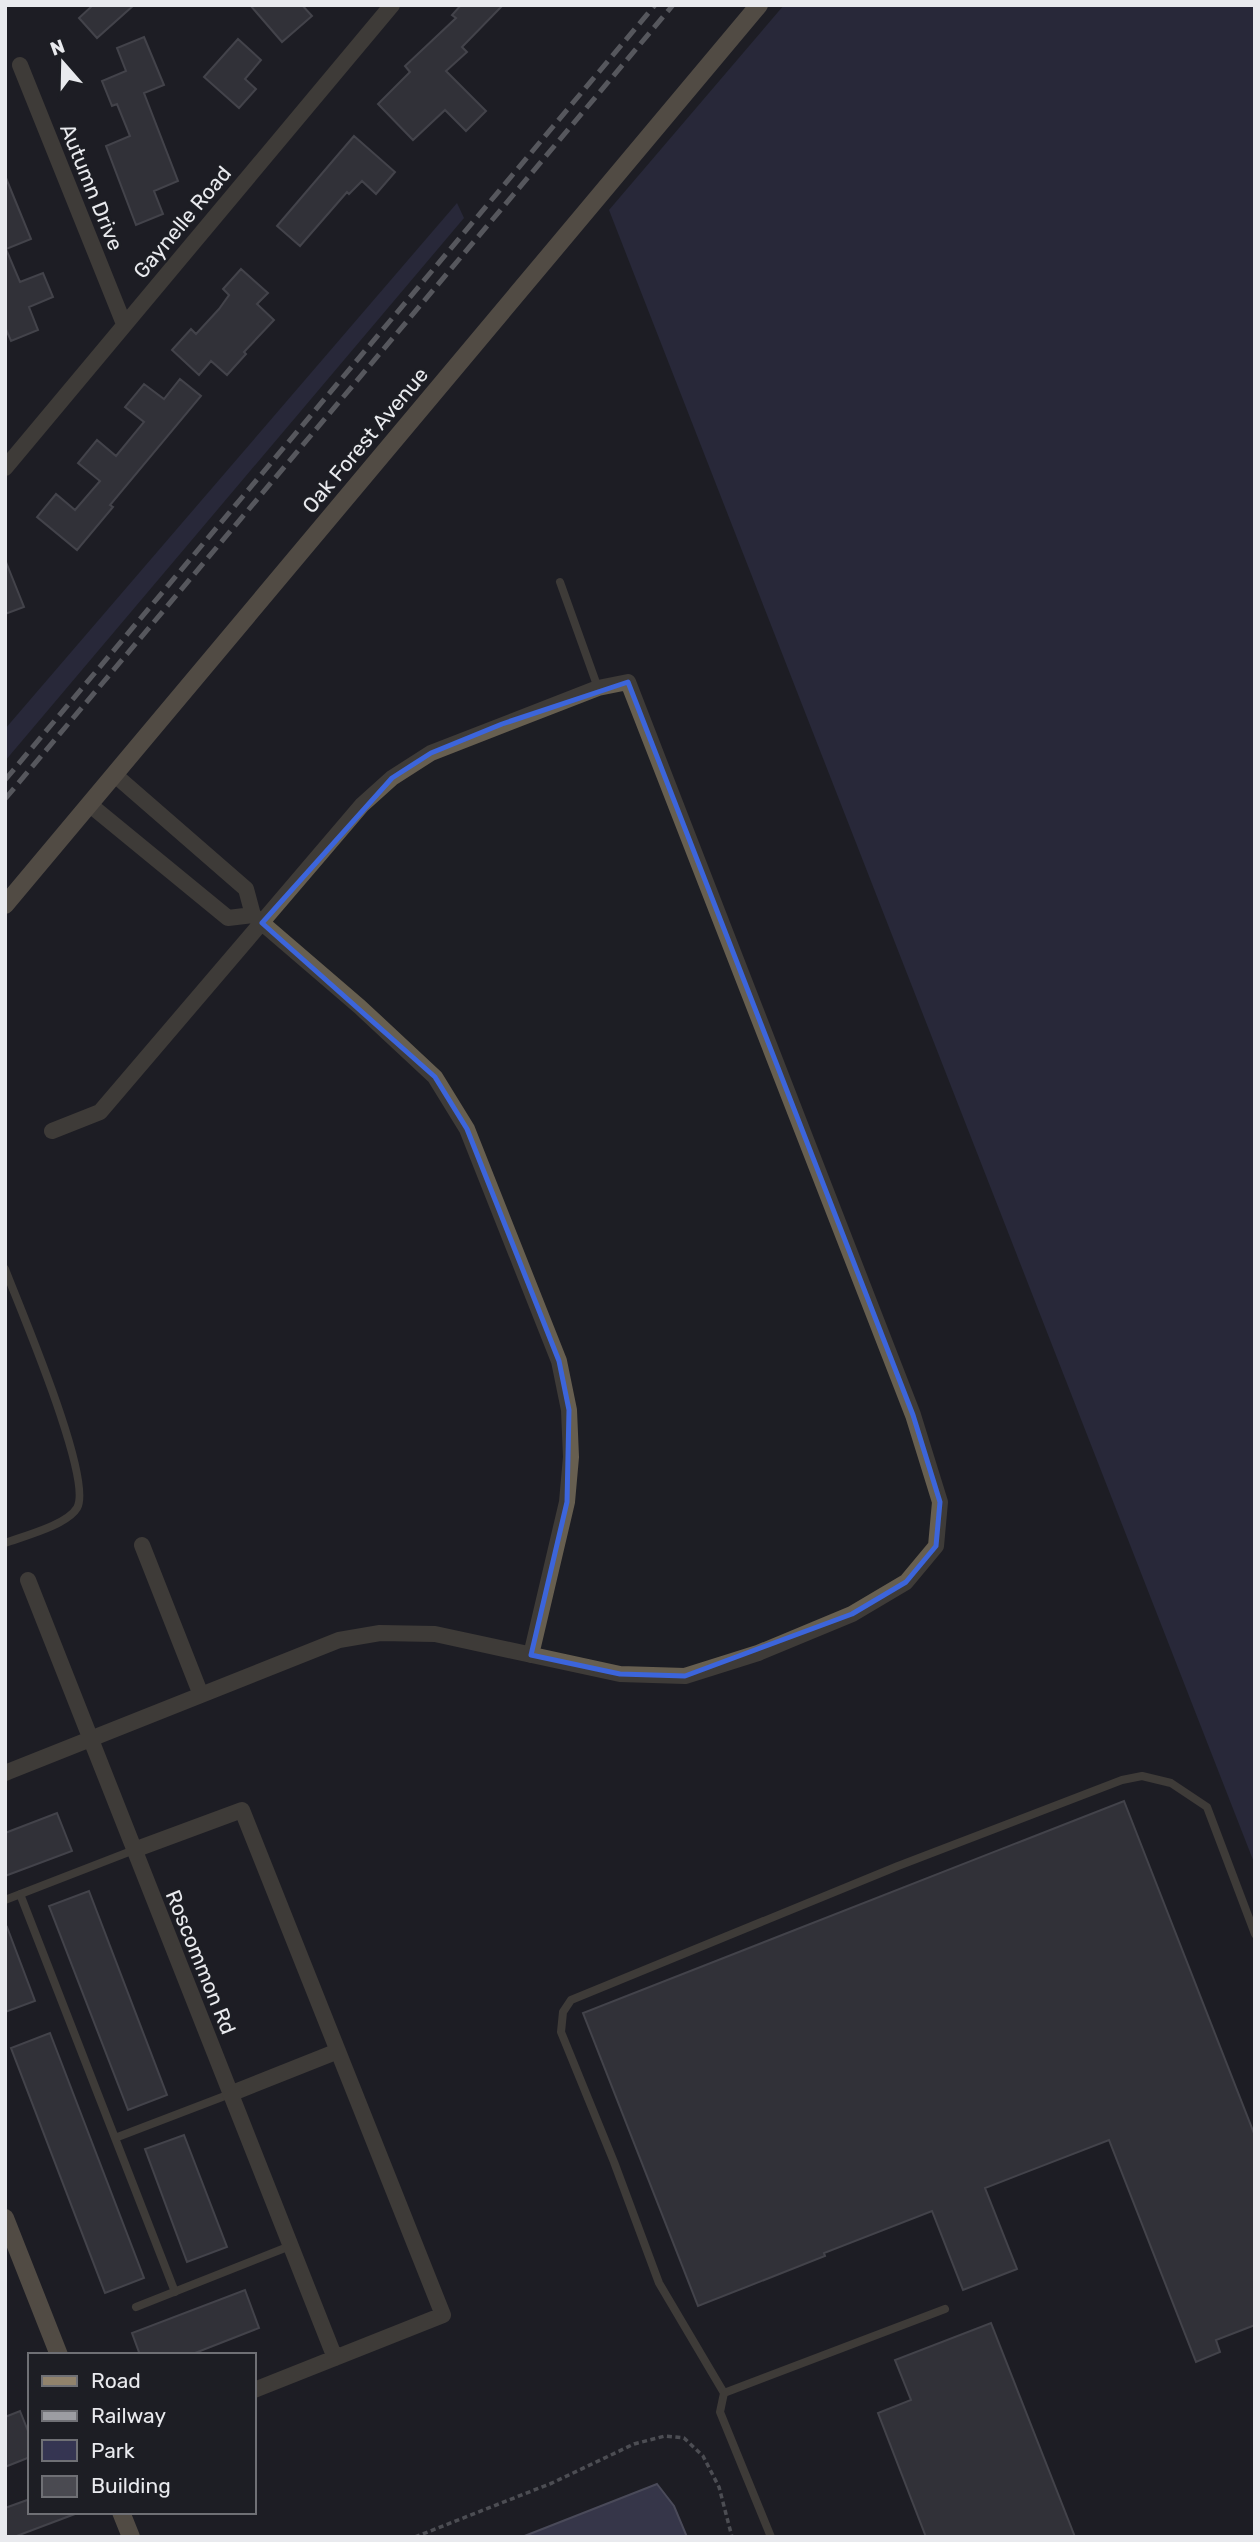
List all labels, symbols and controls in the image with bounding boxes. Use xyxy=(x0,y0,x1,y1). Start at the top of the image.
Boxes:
north arrow xyxy=(28,28,98,98)
text: N xyxy=(47,34,68,61)
street label: Autumn Drive xyxy=(55,120,129,254)
street label: Gaynelle Road xyxy=(128,161,236,283)
street label: Oak Forest Avenue xyxy=(297,362,433,518)
street label: Roscommon Rd xyxy=(161,1886,241,2038)
legend xyxy=(28,2353,256,2514)
text: Road xyxy=(91,2368,141,2393)
text: Railway xyxy=(91,2403,166,2428)
text: Park xyxy=(91,2438,135,2463)
text: Building xyxy=(91,2473,171,2498)

